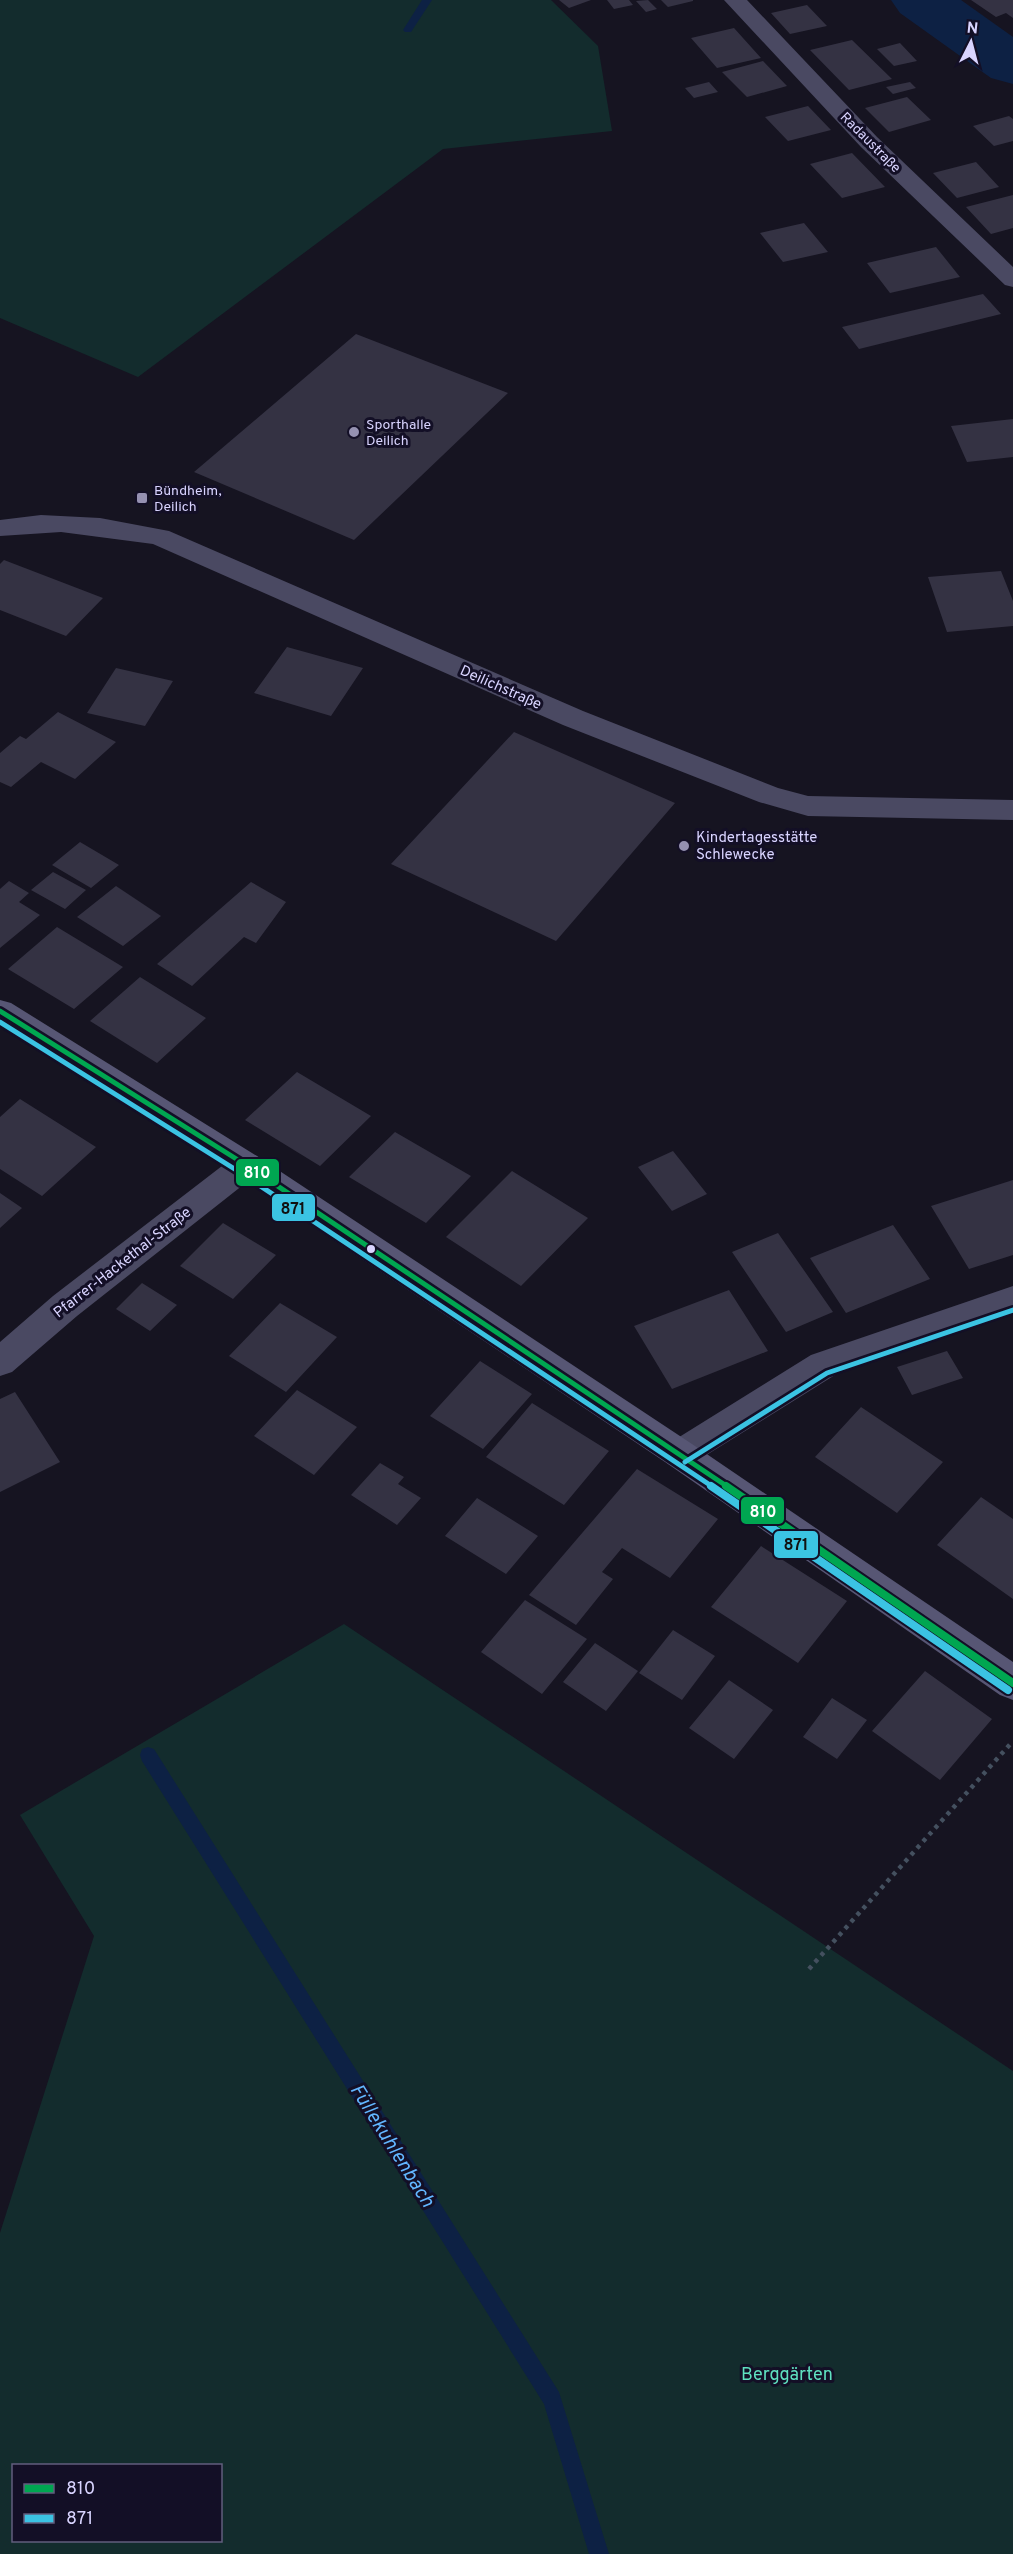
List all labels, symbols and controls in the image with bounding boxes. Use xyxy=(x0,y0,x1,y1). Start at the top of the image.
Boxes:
north arrow xyxy=(941,12,1001,72)
text: N xyxy=(966,19,979,40)
street label: Radaustraße xyxy=(836,109,904,177)
place label: Sporthalle Deilich xyxy=(366,417,431,450)
marker: Sporthalle Deilich xyxy=(347,425,361,439)
place label: Bündheim, Deilich xyxy=(154,483,222,516)
marker: Bündheim, Deilich xyxy=(135,491,149,505)
street label: Deilichstraße xyxy=(457,662,544,715)
place label: Kindertagesstätte Schlewecke xyxy=(696,829,817,865)
marker: Kindertagesstätte Schlewecke xyxy=(677,839,691,853)
line badge: 810 xyxy=(235,1158,280,1187)
text: 810 xyxy=(244,1164,270,1184)
line badge: 871 xyxy=(271,1193,316,1222)
text: 871 xyxy=(281,1200,305,1220)
street label: Pfarrer-Hackethal-Straße xyxy=(50,1203,196,1323)
unlabelled marker xyxy=(365,1243,377,1255)
line badge: 810 xyxy=(740,1496,785,1525)
text: 810 xyxy=(750,1503,776,1523)
line badge: 871 xyxy=(773,1530,819,1559)
text: 871 xyxy=(784,1536,808,1556)
water label: Füllekuhlenbach xyxy=(343,2079,440,2213)
park label: Berggärten xyxy=(741,2364,833,2387)
legend xyxy=(12,2464,222,2542)
text: 810 xyxy=(66,2478,95,2501)
text: 871 xyxy=(66,2508,93,2531)

